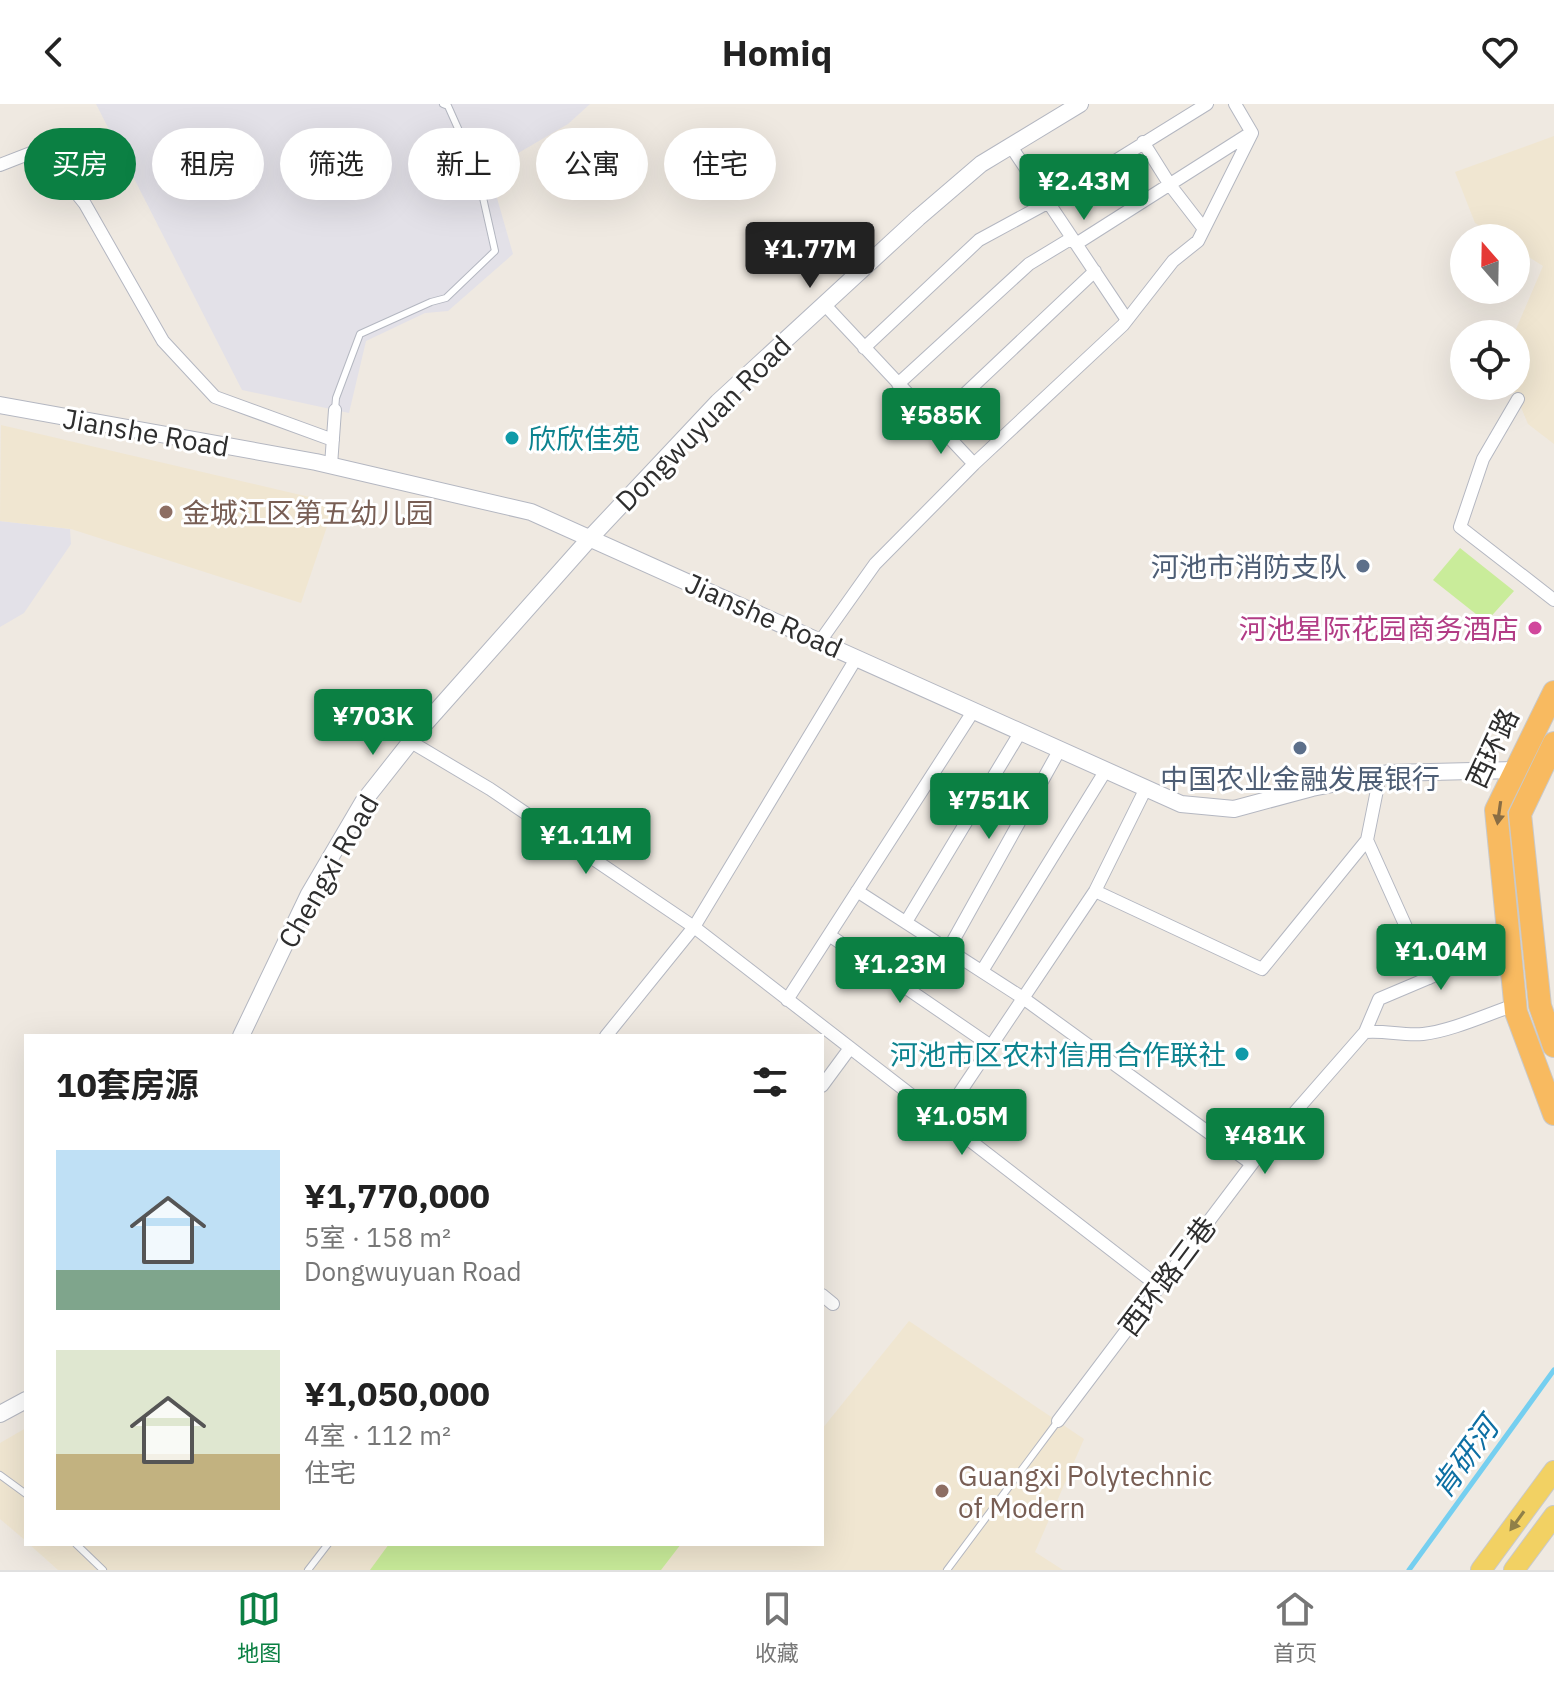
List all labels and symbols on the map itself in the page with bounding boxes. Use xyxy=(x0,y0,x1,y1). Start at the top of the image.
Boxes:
pin: ¥2.43M xyxy=(1019,154,1149,222)
pin: ¥1.77M xyxy=(745,222,875,290)
north arrow xyxy=(1450,224,1530,304)
street label: Dongwuyuan Road xyxy=(607,327,799,519)
pin: ¥585K xyxy=(885,388,997,456)
street label: Jianshe Road xyxy=(60,399,232,465)
place label: 欣欣佳苑 xyxy=(528,420,640,457)
marker: 欣欣佳苑 xyxy=(503,429,521,447)
place label: 金城江区第五幼儿园 xyxy=(182,494,434,531)
marker: 金城江区第五幼儿园 xyxy=(157,503,175,521)
place label: 河池市消防支队 xyxy=(1151,548,1347,585)
marker: 河池市消防支队 xyxy=(1354,557,1372,575)
street label: Jianshe Road xyxy=(680,564,848,666)
place label: 河池星际花园商务酒店 xyxy=(1239,610,1519,647)
marker: 河池星际花园商务酒店 xyxy=(1526,619,1544,637)
pin: ¥703K xyxy=(317,689,429,757)
street label: 西环路 xyxy=(1457,702,1527,794)
marker: 中国农业金融发展银行 xyxy=(1291,739,1309,757)
place label: 中国农业金融发展银行 xyxy=(1160,760,1440,797)
pin: ¥751K xyxy=(933,773,1045,841)
street label: Chengxi Road xyxy=(269,787,387,955)
one-way arrow xyxy=(1493,800,1506,825)
pin: ¥1.11M xyxy=(521,808,651,876)
pin: ¥1.04M xyxy=(1376,924,1506,992)
pin: ¥1.23M xyxy=(835,937,965,1005)
place label: 河池市区农村信用合作联社 xyxy=(890,1036,1226,1073)
marker: 河池市区农村信用合作联社 xyxy=(1233,1045,1251,1063)
pin: ¥1.05M xyxy=(897,1089,1027,1157)
pin: ¥481K xyxy=(1209,1108,1321,1176)
street label: 西环路三巷 xyxy=(1110,1209,1224,1343)
water label: 肯研河 xyxy=(1422,1405,1509,1505)
place label: Guangxi Polytechnic of Modern xyxy=(958,1457,1212,1526)
marker: Guangxi Polytechnic of Modern xyxy=(933,1482,951,1500)
one-way arrow xyxy=(1510,1510,1526,1531)

